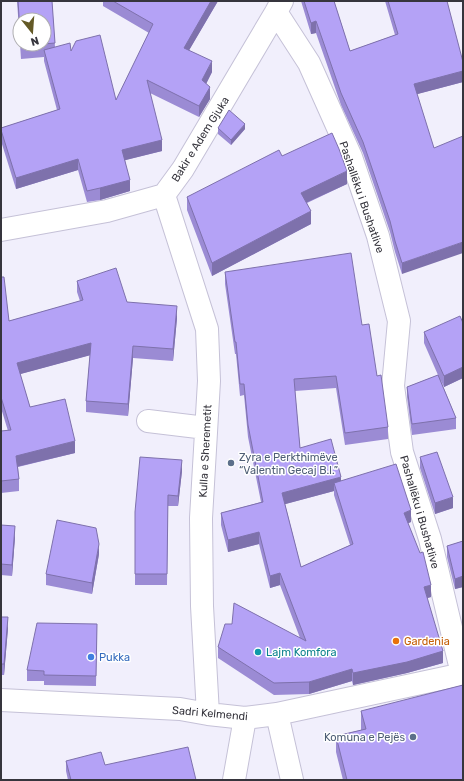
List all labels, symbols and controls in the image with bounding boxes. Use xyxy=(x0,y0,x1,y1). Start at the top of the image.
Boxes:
north arrow xyxy=(12,12,52,52)
text: N xyxy=(29,34,40,48)
street label: Bakir e Adem Gjuka xyxy=(169,94,232,184)
street label: Pashallëku i Bushatlive xyxy=(336,140,387,255)
street label: Kulla e Sheremetit xyxy=(197,404,214,498)
place label: Zyra e Perkthimëve “Valentin Gecaj B.I.” xyxy=(239,451,338,477)
street label: Pashallëku i Bushatlive xyxy=(397,454,442,570)
marker: Zyra e Perkthimëve “Valentin Gecaj B.I.” xyxy=(226,458,236,468)
place label: Gardenia xyxy=(404,635,450,648)
marker: Gardenia xyxy=(391,636,401,646)
place label: Lajm Komfora xyxy=(266,646,337,659)
marker: Lajm Komfora xyxy=(253,647,263,657)
place label: Pukka xyxy=(99,651,130,664)
marker: Pukka xyxy=(86,652,96,662)
street label: Sadri Kelmendi xyxy=(172,704,248,723)
place label: Komuna e Pejës xyxy=(324,731,405,744)
marker: Komuna e Pejës xyxy=(408,732,418,742)

